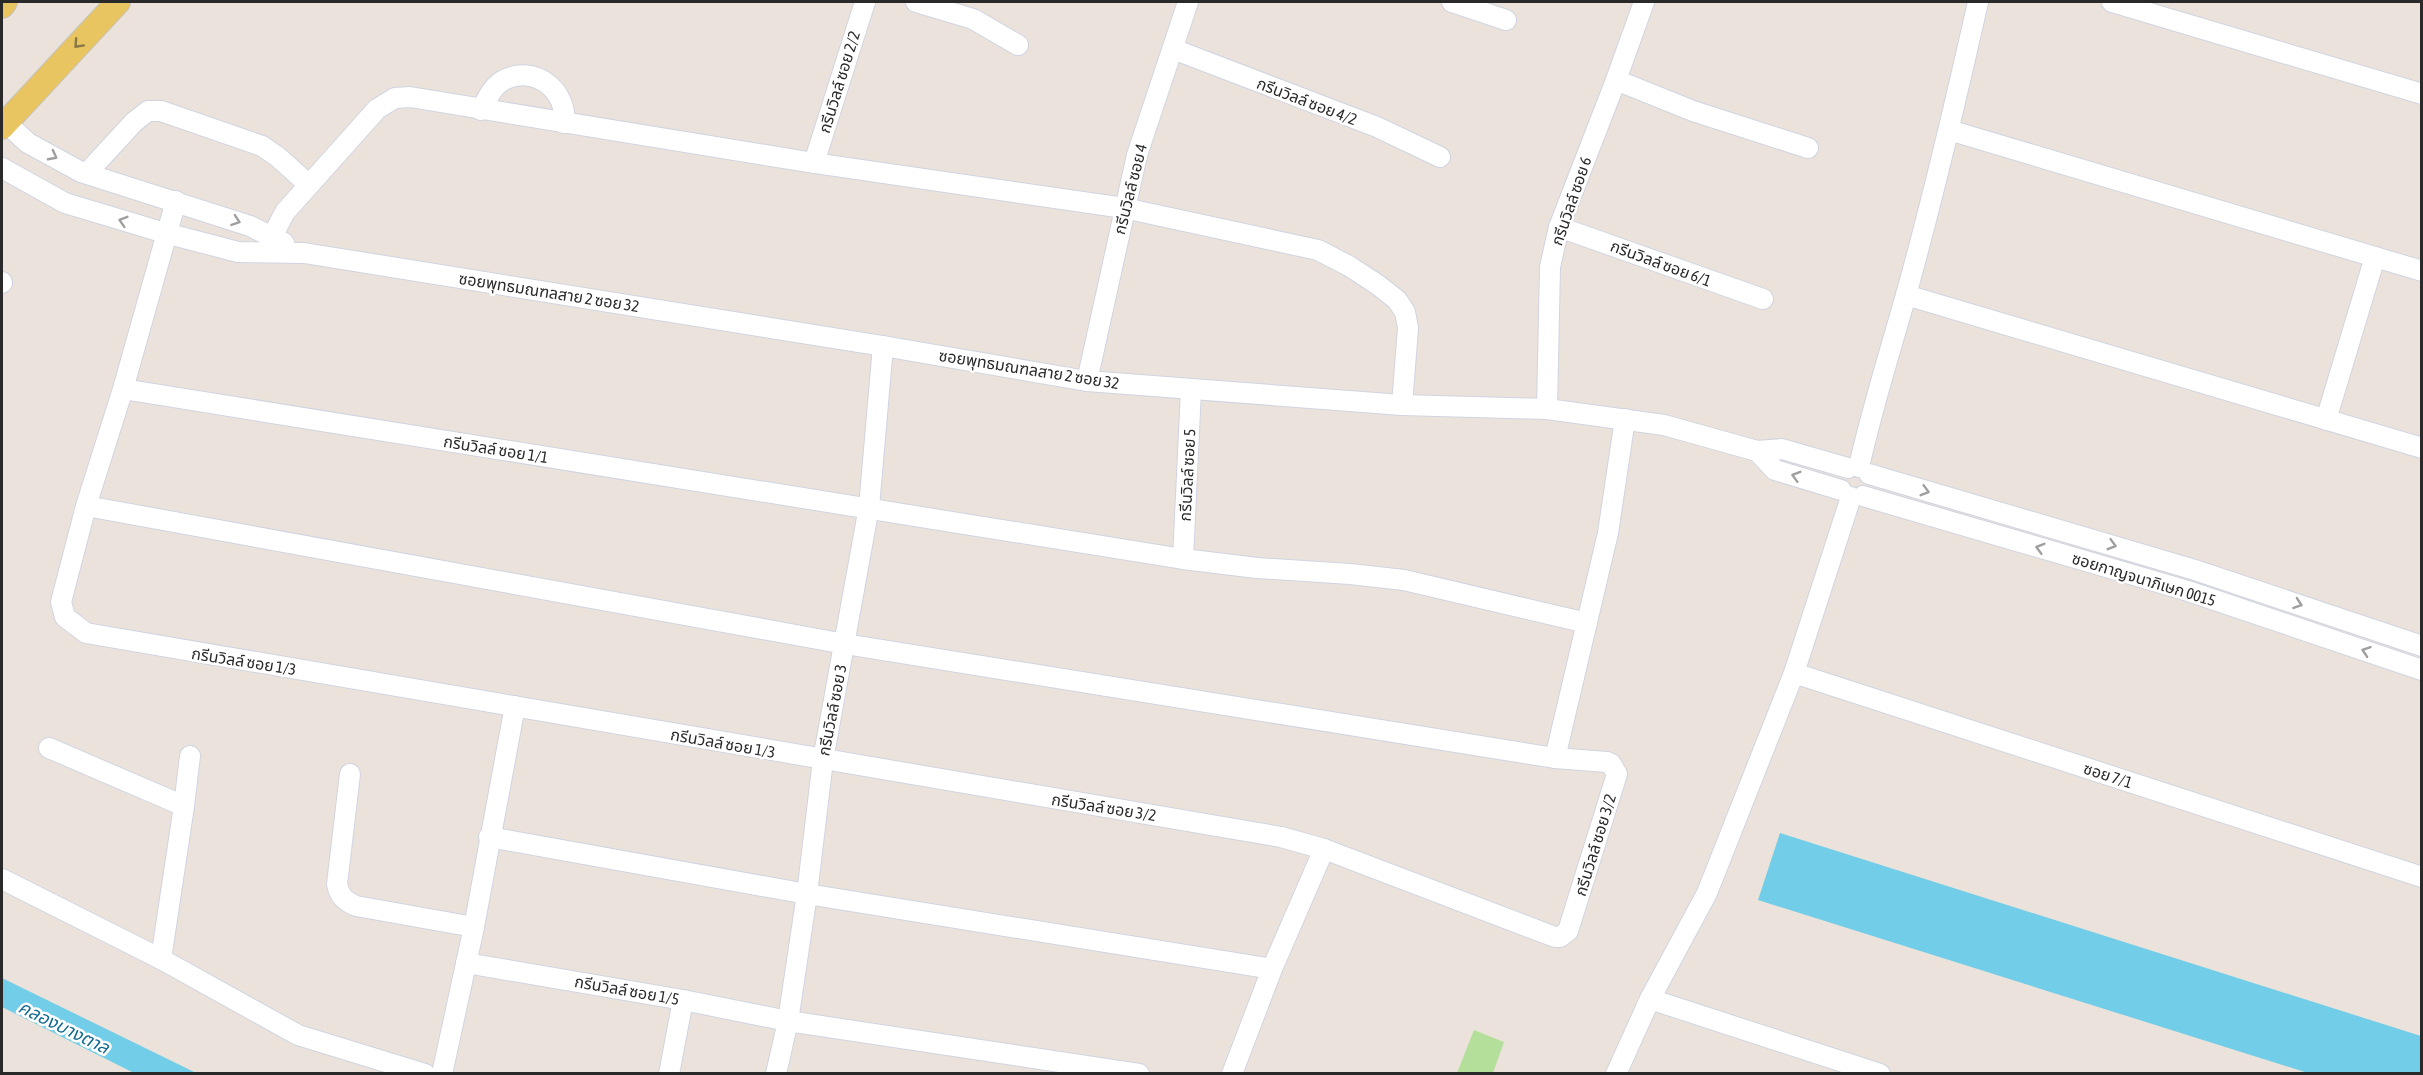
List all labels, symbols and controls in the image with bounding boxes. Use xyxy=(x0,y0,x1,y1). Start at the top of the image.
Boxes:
street label: กรีนวิลล์ ซอย 2/2 xyxy=(815,29,863,135)
one-way arrow xyxy=(74,38,85,48)
street label: กรีนวิลล์ ซอย 4/2 xyxy=(1254,74,1360,128)
street label: กรีนวิลล์ ซอย 4 xyxy=(1110,142,1150,236)
one-way arrow xyxy=(47,149,57,160)
street label: กรีนวิลล์ ซอย 6 xyxy=(1547,154,1595,248)
one-way arrow xyxy=(230,214,241,227)
one-way arrow xyxy=(118,216,129,228)
street label: กรีนวิลล์ ซอย 6/1 xyxy=(1608,236,1714,290)
street label: ซอยพุทธมณฑลสาย 2 ซอย 32 xyxy=(457,269,641,316)
street label: ซอยพุทธมณฑลสาย 2 ซอย 32 xyxy=(937,346,1121,393)
street label: กรีนวิลล์ ซอย 5 xyxy=(1176,428,1198,522)
street label: กรีนวิลล์ ซอย 1/1 xyxy=(442,432,550,466)
one-way arrow xyxy=(1791,471,1802,483)
one-way arrow xyxy=(1919,484,1930,496)
one-way arrow xyxy=(2107,538,2117,551)
one-way arrow xyxy=(2035,543,2046,555)
street label: ซอยกาญจนาภิเษก 0015 xyxy=(2070,549,2218,609)
one-way arrow xyxy=(2292,597,2303,610)
street label: กรีนวิลล์ ซอย 1/3 xyxy=(190,644,298,678)
one-way arrow xyxy=(2361,646,2372,659)
street label: กรีนวิลล์ ซอย 3 xyxy=(814,663,850,757)
street label: กรีนวิลล์ ซอย 1/3 xyxy=(669,725,777,761)
street label: ซอย 7/1 xyxy=(2081,759,2135,791)
street label: กรีนวิลล์ ซอย 3/2 xyxy=(1050,790,1158,824)
street label: กรีนวิลล์ ซอย 3/2 xyxy=(1571,792,1619,898)
street label: กรีนวิลล์ ซอย 1/5 xyxy=(573,972,681,1008)
water label: คลองบางตาล xyxy=(15,996,113,1058)

